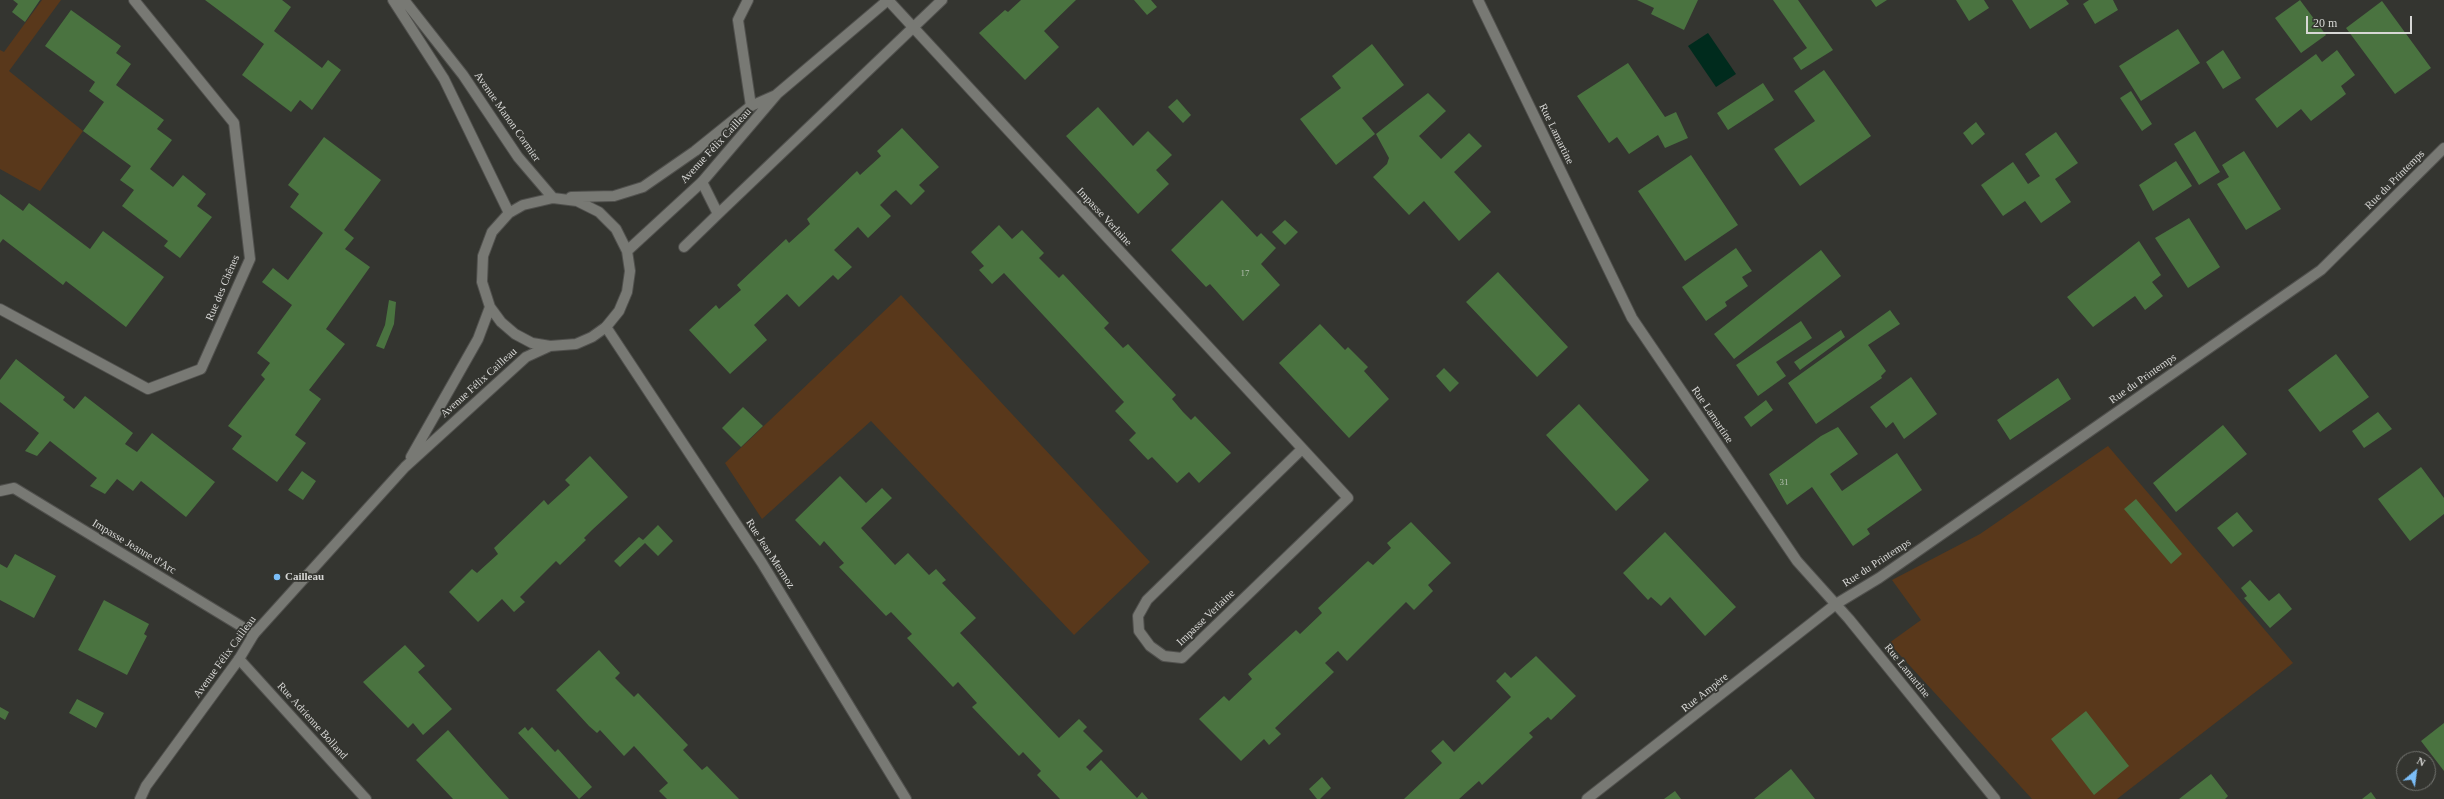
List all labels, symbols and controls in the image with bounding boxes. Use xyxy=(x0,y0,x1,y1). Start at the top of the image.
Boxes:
scale bar xyxy=(2308,8,2414,34)
text: 20 m xyxy=(2313,16,2337,30)
street label: Avenue Manon Cormier xyxy=(471,70,543,164)
street label: Rue Lamartine xyxy=(1536,102,1576,166)
street label: Avenue Félix Cailleau xyxy=(678,106,754,186)
street label: Rue du Printemps xyxy=(2362,147,2428,213)
street label: Impasse Verlaine xyxy=(1073,185,1135,249)
street label: Rue des Chênes xyxy=(203,253,243,323)
house number: 17 xyxy=(1240,269,1250,279)
street label: Avenue Félix Cailleau xyxy=(438,345,520,421)
street label: Rue du Printemps xyxy=(2107,351,2179,407)
street label: Rue Lamartine xyxy=(1688,384,1736,446)
house number: 31 xyxy=(1780,478,1788,488)
street label: Impasse Jeanne d'Arc xyxy=(90,517,178,577)
street label: Rue Jean Mermoz xyxy=(743,517,797,591)
street label: Rue du Printemps xyxy=(1840,536,1914,590)
place label: Cailleau xyxy=(285,570,324,584)
marker: Cailleau xyxy=(272,572,282,582)
street label: Impasse Verlaine xyxy=(1174,587,1238,649)
street label: Avenue Félix Cailleau xyxy=(191,613,259,701)
street label: Rue Lamartine xyxy=(1881,641,1933,701)
street label: Rue Ampère xyxy=(1679,671,1731,715)
street label: Rue Adrienne Bolland xyxy=(274,680,350,762)
north arrow xyxy=(2396,751,2436,791)
text: N xyxy=(2415,754,2428,769)

